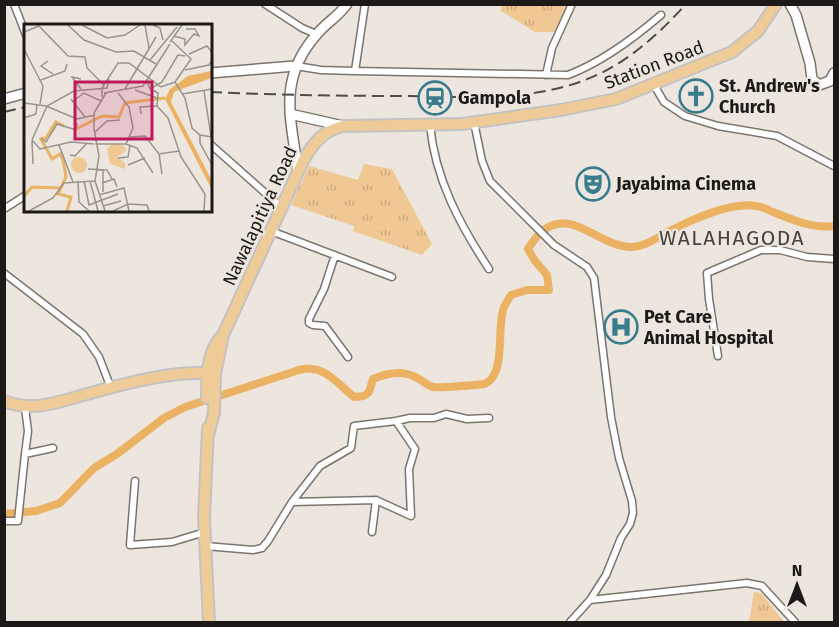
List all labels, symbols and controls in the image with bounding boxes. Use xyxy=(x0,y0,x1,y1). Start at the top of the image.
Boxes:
inset map xyxy=(24,24,212,212)
street label: Station Road xyxy=(601,36,707,94)
place label: St. Andrew's Church xyxy=(719,75,820,118)
church icon: St. Andrew's Church xyxy=(678,78,714,114)
station icon: Gampola xyxy=(417,80,453,116)
place label: Gampola xyxy=(458,87,531,109)
street label: Nawalapitiya Road xyxy=(218,143,302,289)
theatre icon: Jayabima Cinema xyxy=(575,166,611,202)
place label: Jayabima Cinema xyxy=(615,173,756,195)
district label: WALAHAGODA xyxy=(659,225,805,251)
place label: Pet Care Animal Hospital xyxy=(643,306,774,349)
hospital icon: Pet Care Animal Hospital xyxy=(603,309,639,345)
north arrow xyxy=(767,555,827,615)
text: N xyxy=(792,561,802,580)

